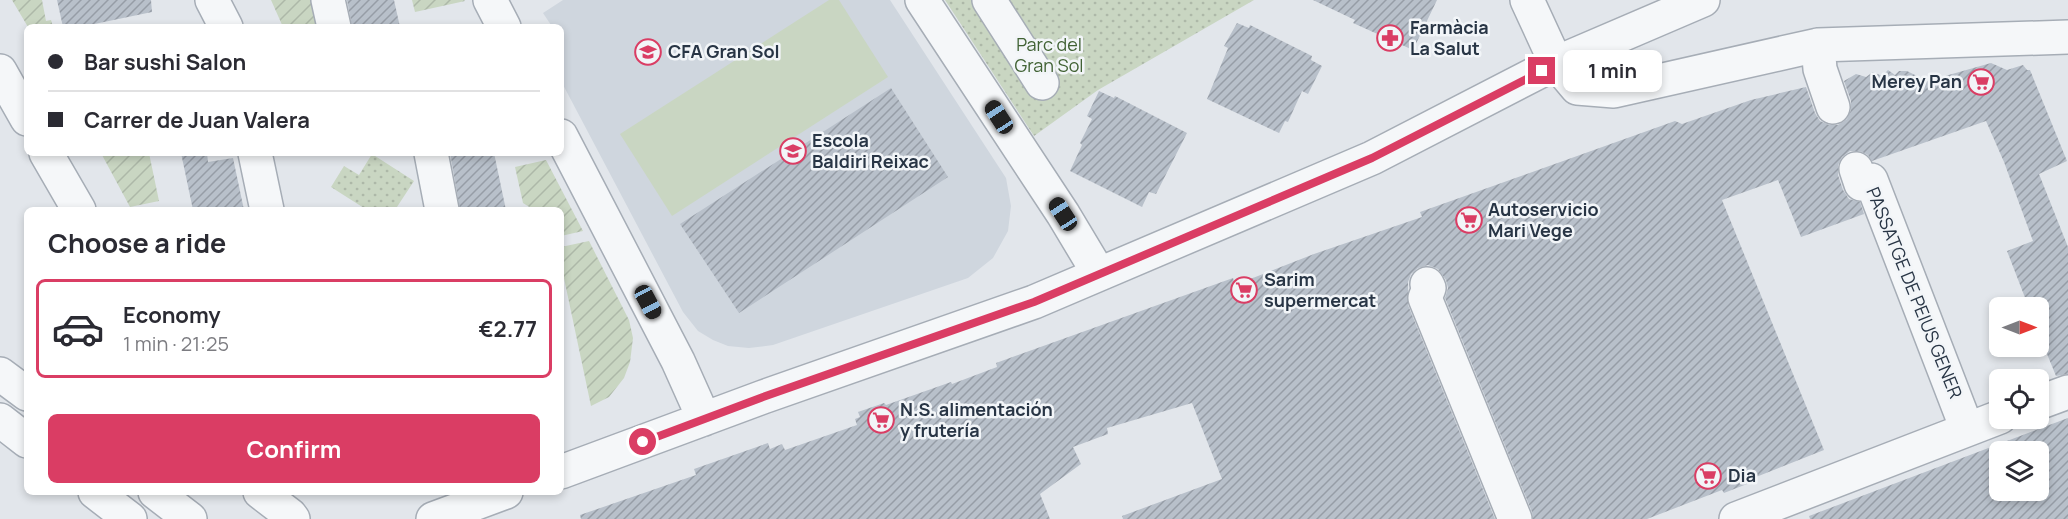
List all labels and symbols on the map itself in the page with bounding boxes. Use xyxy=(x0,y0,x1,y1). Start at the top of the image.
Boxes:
place label: Farmàcia La Salut xyxy=(1410,15,1489,60)
pharmacy icon: Farmàcia La Salut xyxy=(1375,23,1405,53)
park label: Parc del Gran Sol xyxy=(1014,32,1084,77)
school or university icon: CFA Gran Sol xyxy=(633,37,663,67)
place label: CFA Gran Sol xyxy=(668,39,780,63)
callout: 1 min xyxy=(1563,50,1662,92)
route end xyxy=(1528,57,1555,84)
supermarket icon: Merey Pan xyxy=(1966,67,1996,97)
place label: Merey Pan xyxy=(1872,69,1962,93)
car xyxy=(982,97,1016,137)
place label: Escola Baldiri Reixac xyxy=(812,128,929,173)
school or university icon: Escola Baldiri Reixac xyxy=(778,136,808,166)
street label: PASSATGE DE PEIUS GENER xyxy=(1861,183,1968,402)
car xyxy=(1046,194,1080,234)
place label: Autoservicio Mari Vege xyxy=(1488,197,1599,242)
supermarket icon: Autoservicio Mari Vege xyxy=(1454,205,1484,235)
place label: Sarim supermercat xyxy=(1264,267,1376,312)
supermarket icon: Sarim supermercat xyxy=(1229,275,1259,305)
car xyxy=(632,282,664,322)
north arrow xyxy=(1989,297,2049,357)
place label: N.S. alimentación y frutería xyxy=(900,397,1053,442)
supermarket icon: N.S. alimentación y frutería xyxy=(866,405,896,435)
route start xyxy=(629,428,656,455)
supermarket icon: Dia xyxy=(1693,461,1723,491)
place label: Dia xyxy=(1728,463,1756,487)

